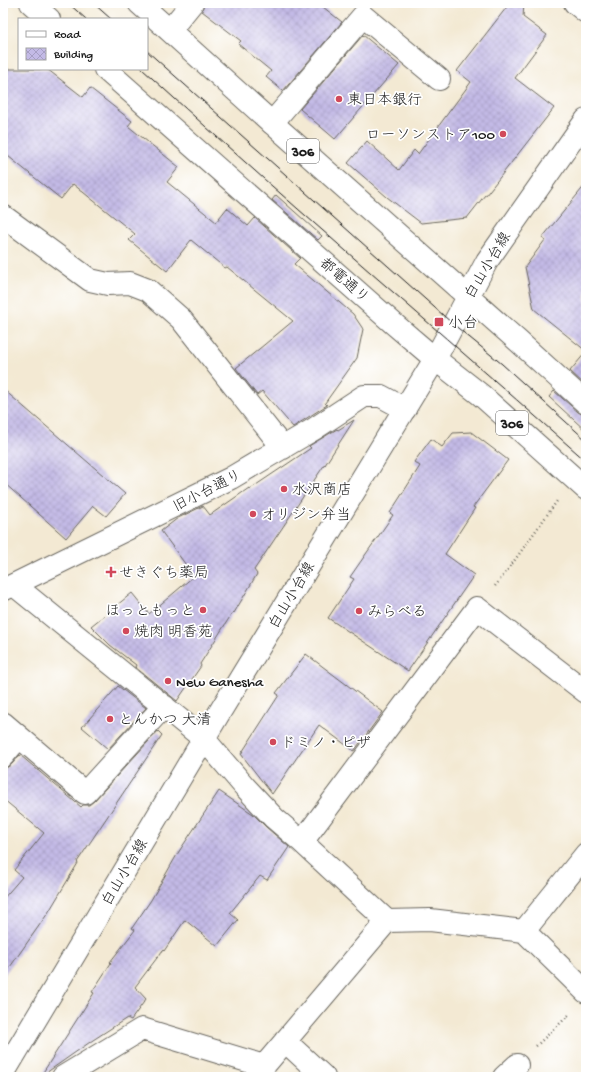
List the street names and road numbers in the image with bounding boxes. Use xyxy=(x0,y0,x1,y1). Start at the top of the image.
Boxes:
road number: 306 xyxy=(287,139,319,163)
street label: 白山小台線 xyxy=(461,229,516,303)
street label: 都電通り xyxy=(315,255,372,308)
road number: 306 xyxy=(496,411,528,435)
street label: 旧小台通り xyxy=(170,466,245,517)
street label: 白山小台線 xyxy=(265,559,320,633)
street label: 白山小台線 xyxy=(98,836,153,910)

